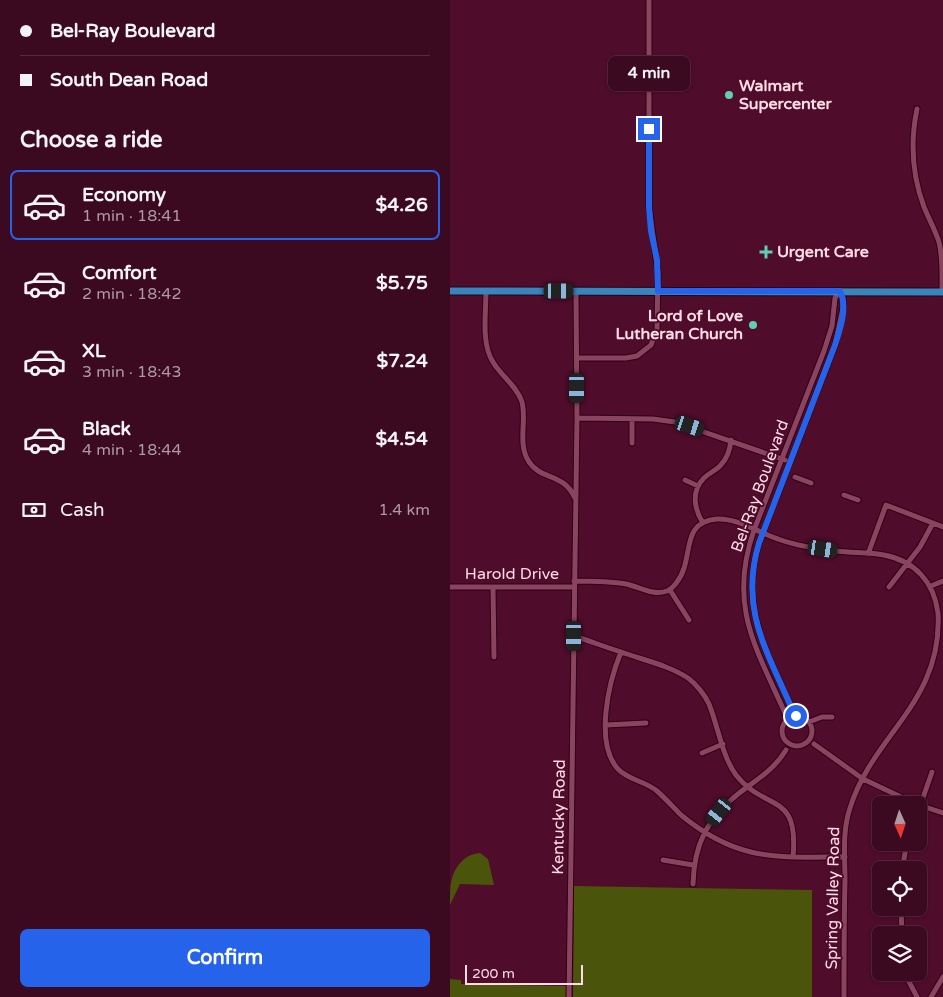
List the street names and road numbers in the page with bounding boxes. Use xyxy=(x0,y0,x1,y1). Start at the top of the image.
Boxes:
street label: Bel-Ray Boulevard xyxy=(727,417,793,555)
street label: Harold Drive xyxy=(465,564,559,584)
street label: Kentucky Road xyxy=(548,759,570,875)
street label: Spring Valley Road xyxy=(822,826,844,970)

